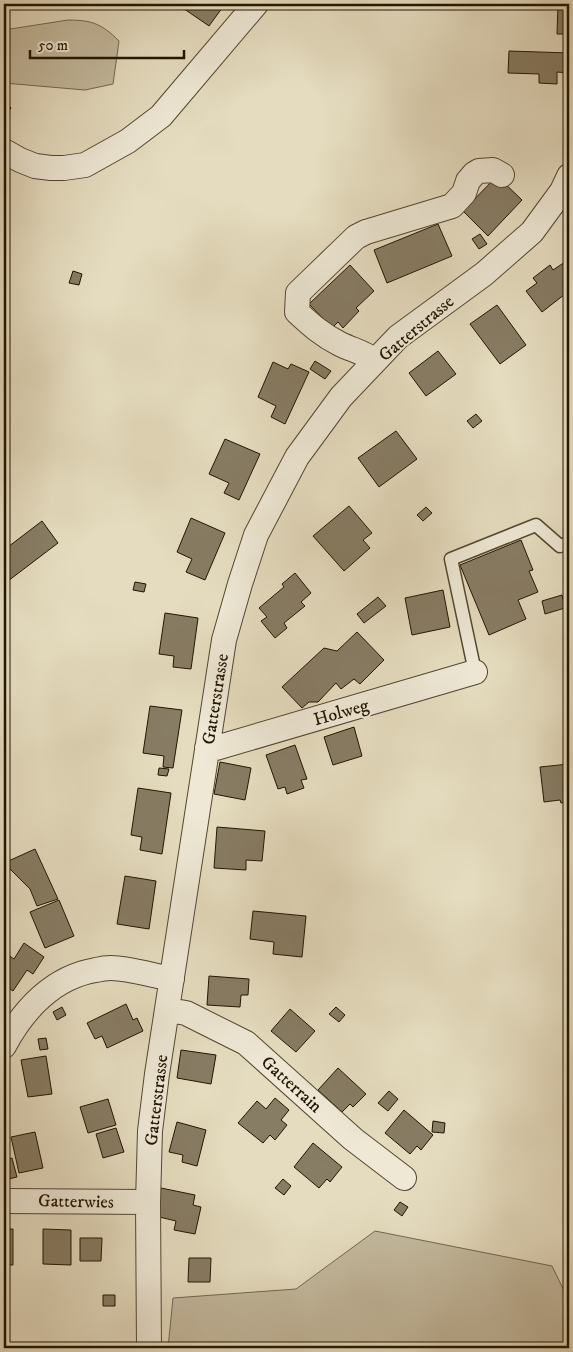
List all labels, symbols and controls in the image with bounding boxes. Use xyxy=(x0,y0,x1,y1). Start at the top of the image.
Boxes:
scale bar xyxy=(30,28,184,60)
text: 50 m xyxy=(38,36,68,55)
street label: Gatterstrasse xyxy=(375,291,459,367)
street label: Gatterstrasse xyxy=(198,652,234,746)
street label: Holweg xyxy=(311,695,372,731)
street label: Gatterrain xyxy=(256,1052,327,1118)
street label: Gatterstrasse xyxy=(140,1053,173,1147)
street label: Gatterwies xyxy=(38,1190,114,1214)

